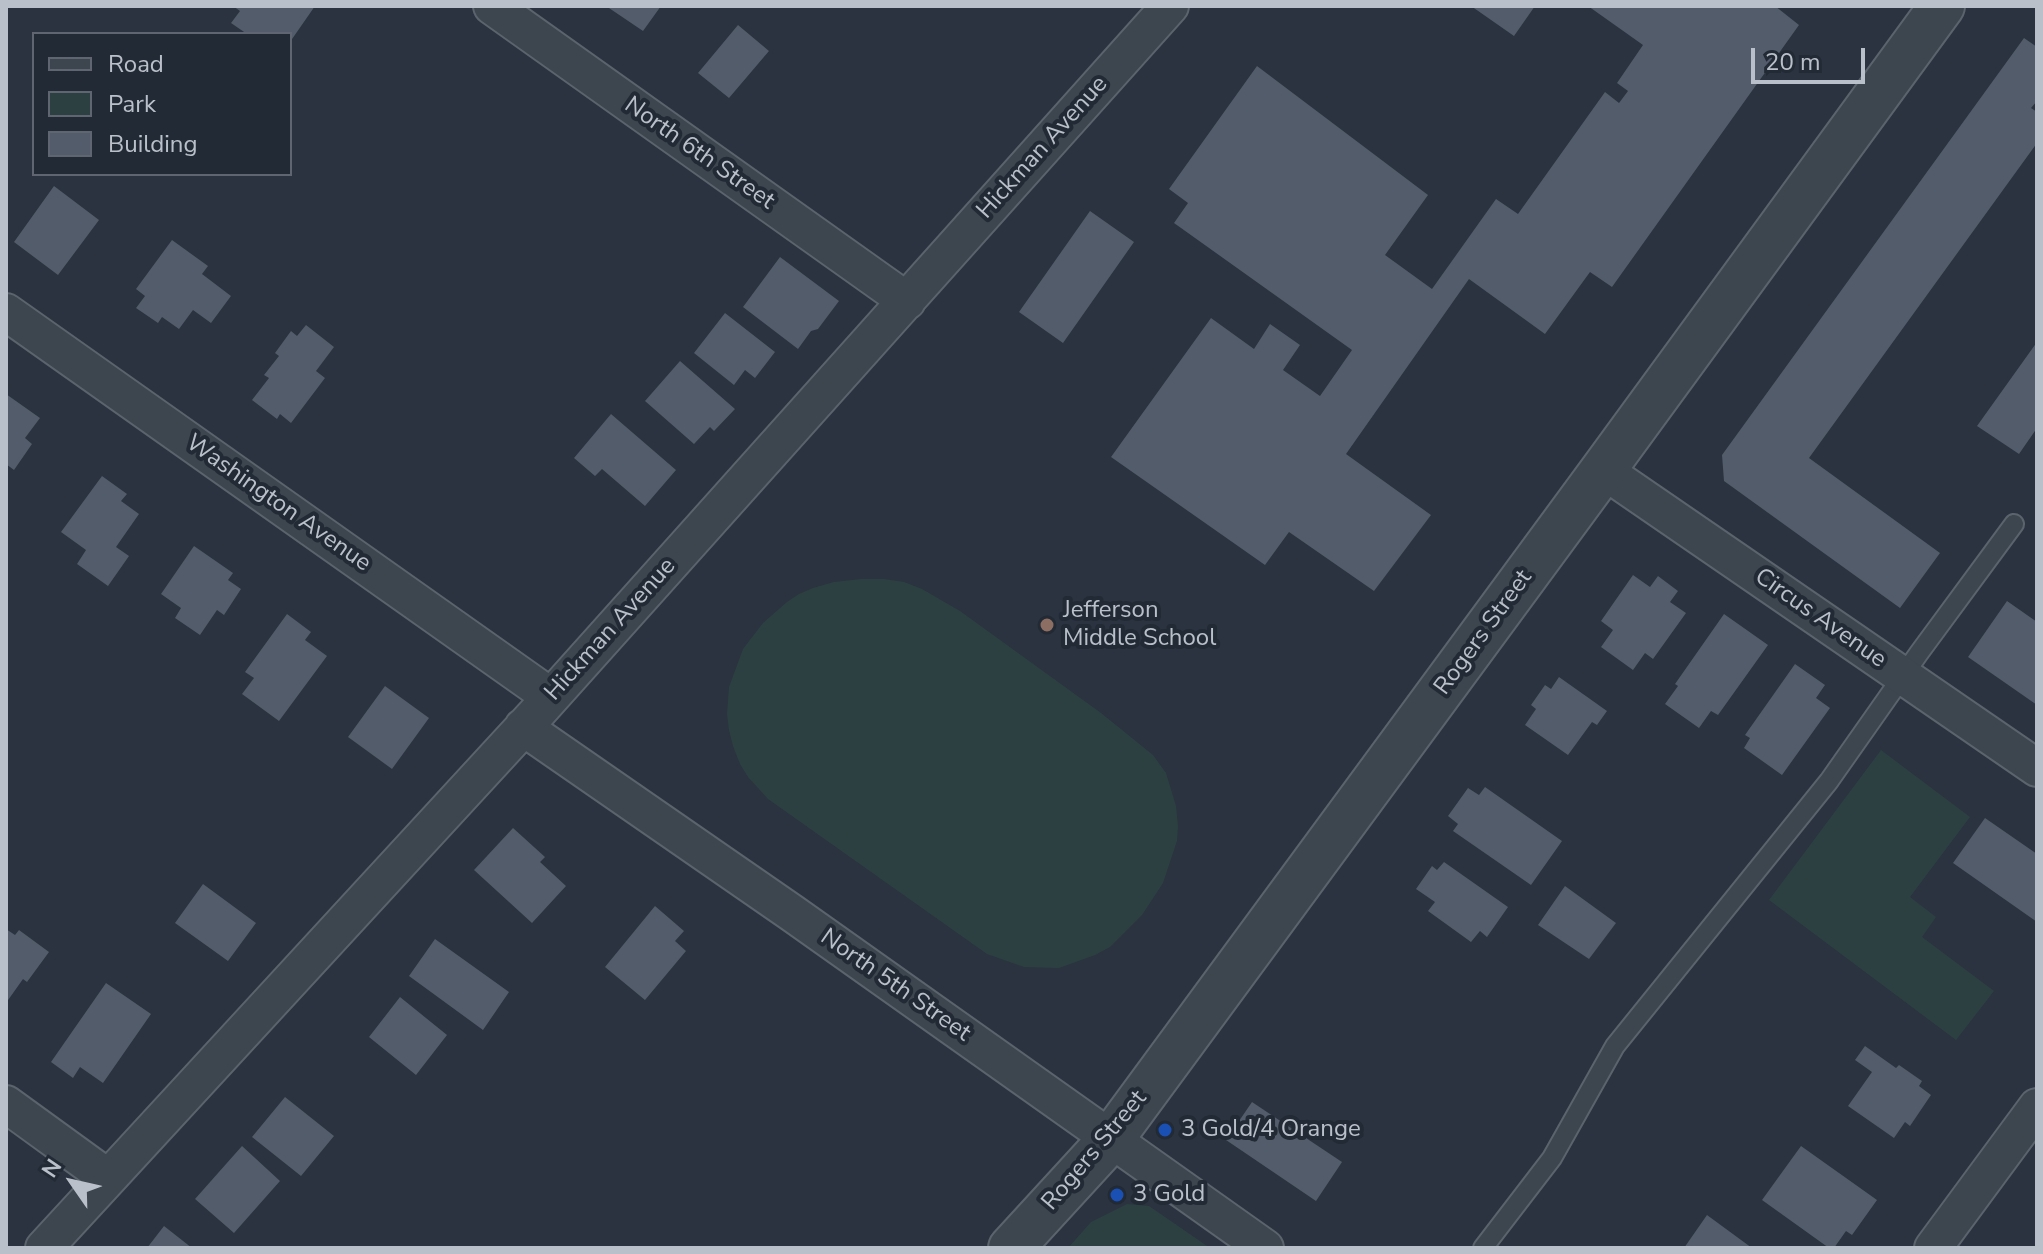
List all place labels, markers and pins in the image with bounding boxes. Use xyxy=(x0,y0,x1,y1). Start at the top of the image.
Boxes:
place label: Jefferson Middle School xyxy=(1063,597,1216,653)
marker: Jefferson Middle School xyxy=(1038,616,1056,634)
place label: 3 Gold/4 Orange xyxy=(1181,1116,1361,1144)
marker: 3 Gold/4 Orange xyxy=(1156,1121,1174,1139)
place label: 3 Gold xyxy=(1133,1181,1205,1209)
marker: 3 Gold xyxy=(1108,1186,1126,1204)

